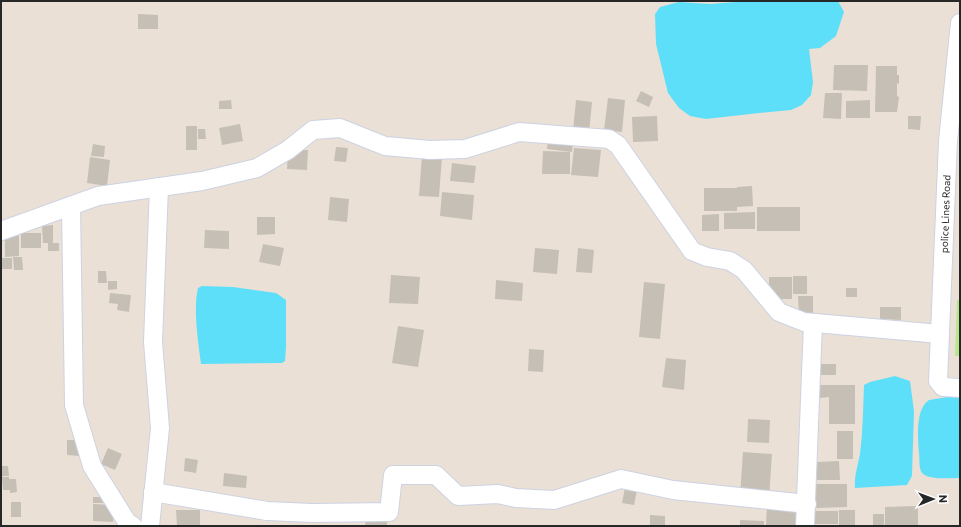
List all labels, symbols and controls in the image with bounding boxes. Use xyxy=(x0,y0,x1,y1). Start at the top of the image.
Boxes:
street label: police Lines Road xyxy=(938,174,952,253)
north arrow xyxy=(913,479,953,519)
text: N xyxy=(937,495,950,503)

